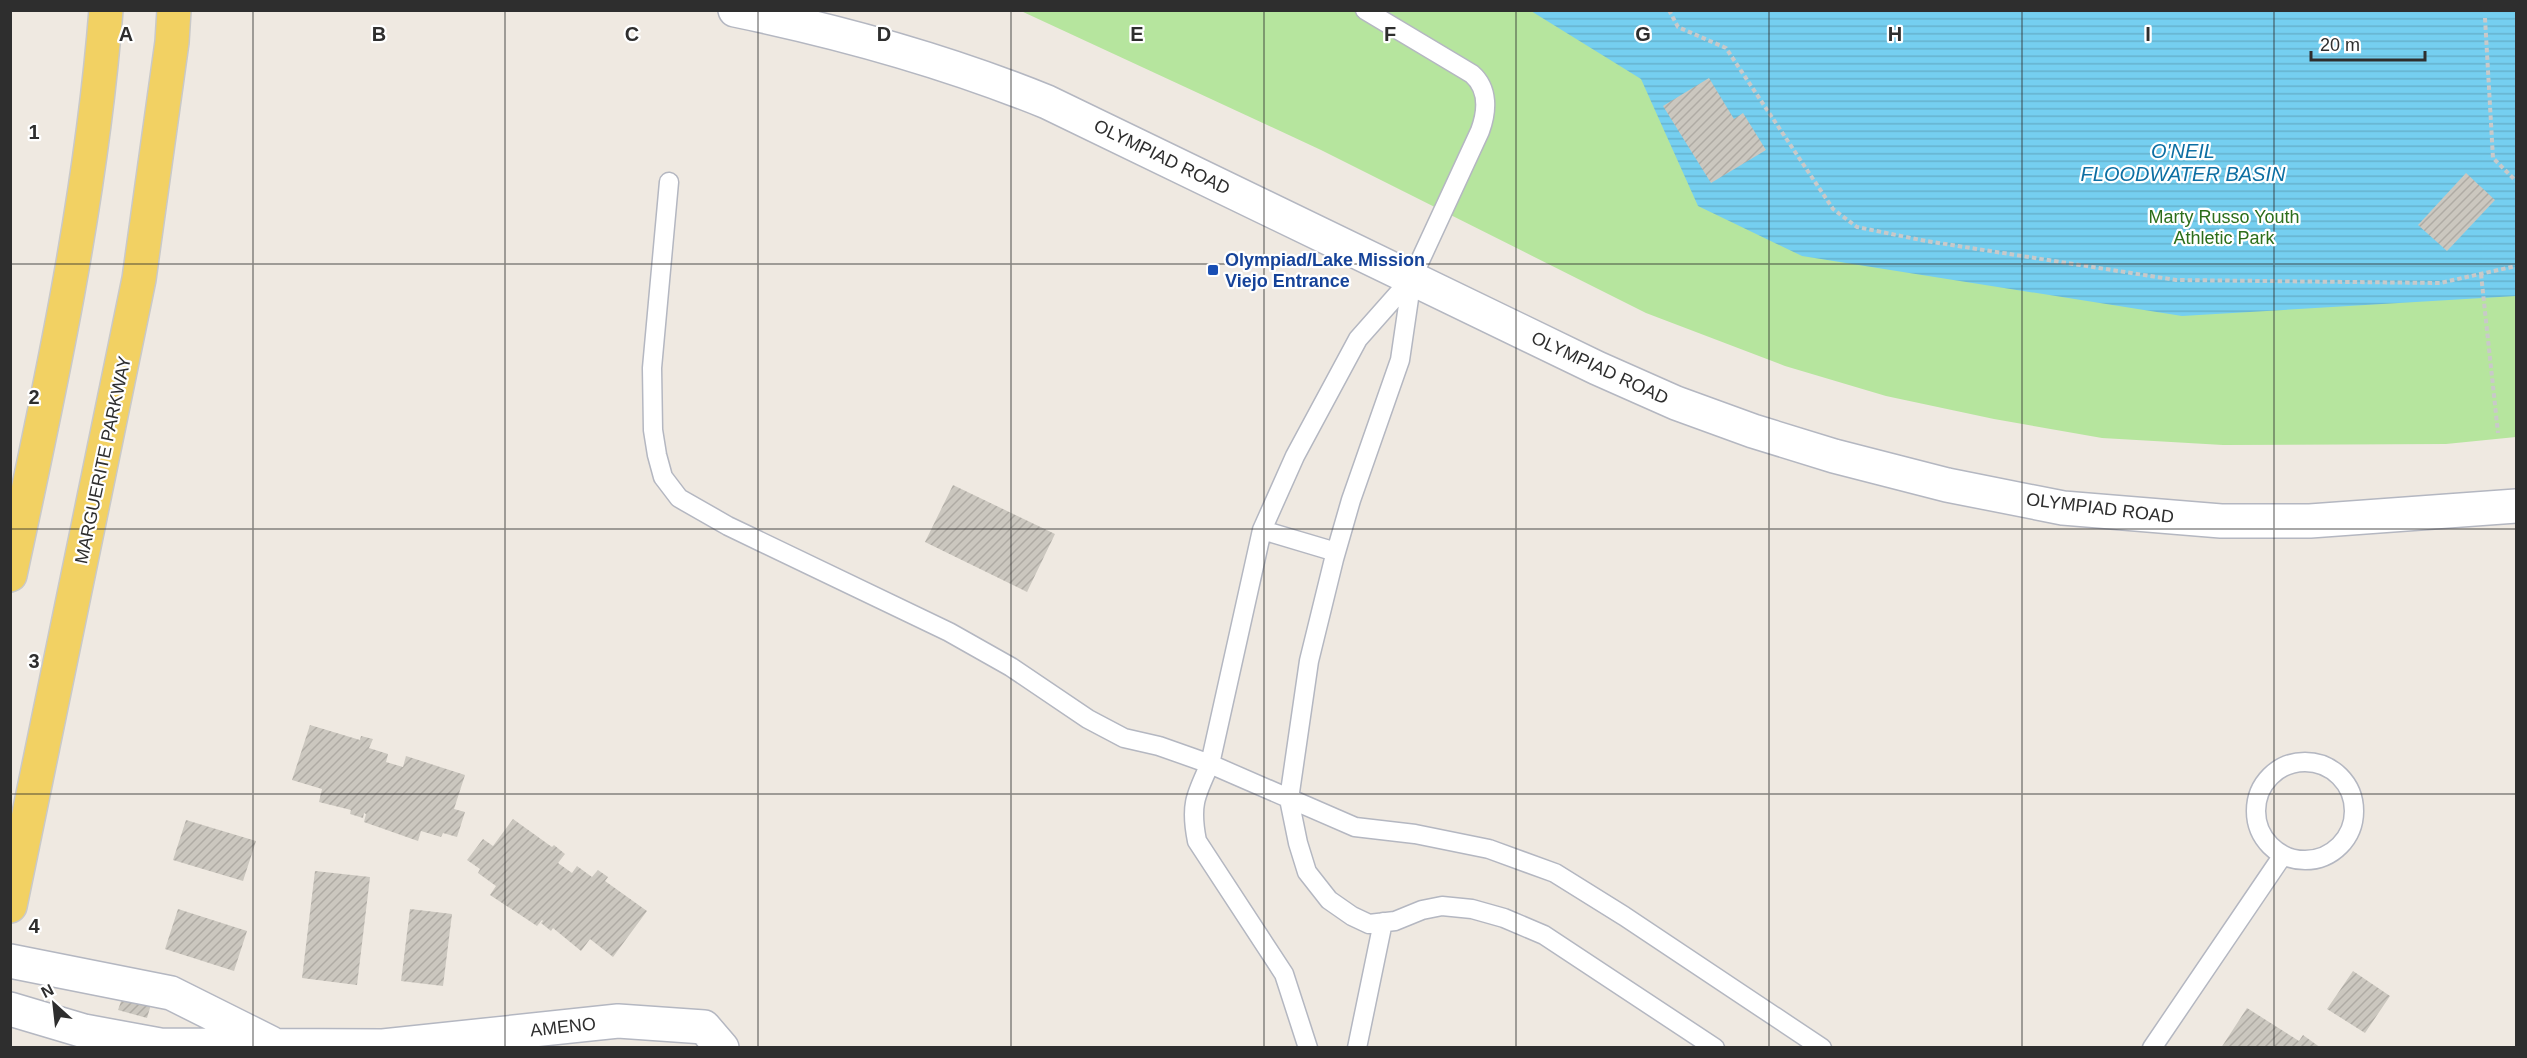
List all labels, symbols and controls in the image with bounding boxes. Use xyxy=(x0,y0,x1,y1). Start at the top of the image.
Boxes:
text: A xyxy=(119,23,133,45)
text: B xyxy=(372,23,386,45)
text: C xyxy=(625,23,639,45)
text: D xyxy=(877,23,891,45)
text: E xyxy=(1130,23,1144,45)
text: F xyxy=(1384,23,1396,45)
text: G xyxy=(1635,23,1651,45)
text: H xyxy=(1888,23,1902,45)
text: I xyxy=(2145,23,2151,45)
scale bar xyxy=(2311,24,2425,62)
text: 20 m xyxy=(2320,35,2360,55)
street label: OLYMPIAD ROAD xyxy=(1091,115,1233,199)
text: 1 xyxy=(28,121,40,143)
water label: O'NEIL FLOODWATER BASIN xyxy=(2081,140,2286,185)
park label: Marty Russo Youth Athletic Park xyxy=(2148,207,2300,248)
place label: Olympiad/Lake Mission Viejo Entrance xyxy=(1225,250,1425,291)
marker: Olympiad/Lake Mission Viejo Entrance xyxy=(1206,263,1220,277)
street label: OLYMPIAD ROAD xyxy=(1528,328,1672,408)
street label: MARGUERITE PARKWAY xyxy=(71,354,135,566)
text: 2 xyxy=(28,386,40,408)
street label: OLYMPIAD ROAD xyxy=(2025,489,2175,527)
text: 3 xyxy=(28,650,40,672)
text: 4 xyxy=(28,915,40,937)
north arrow xyxy=(24,974,84,1034)
text: N xyxy=(38,981,56,1001)
street label: AMENO xyxy=(529,1014,597,1040)

